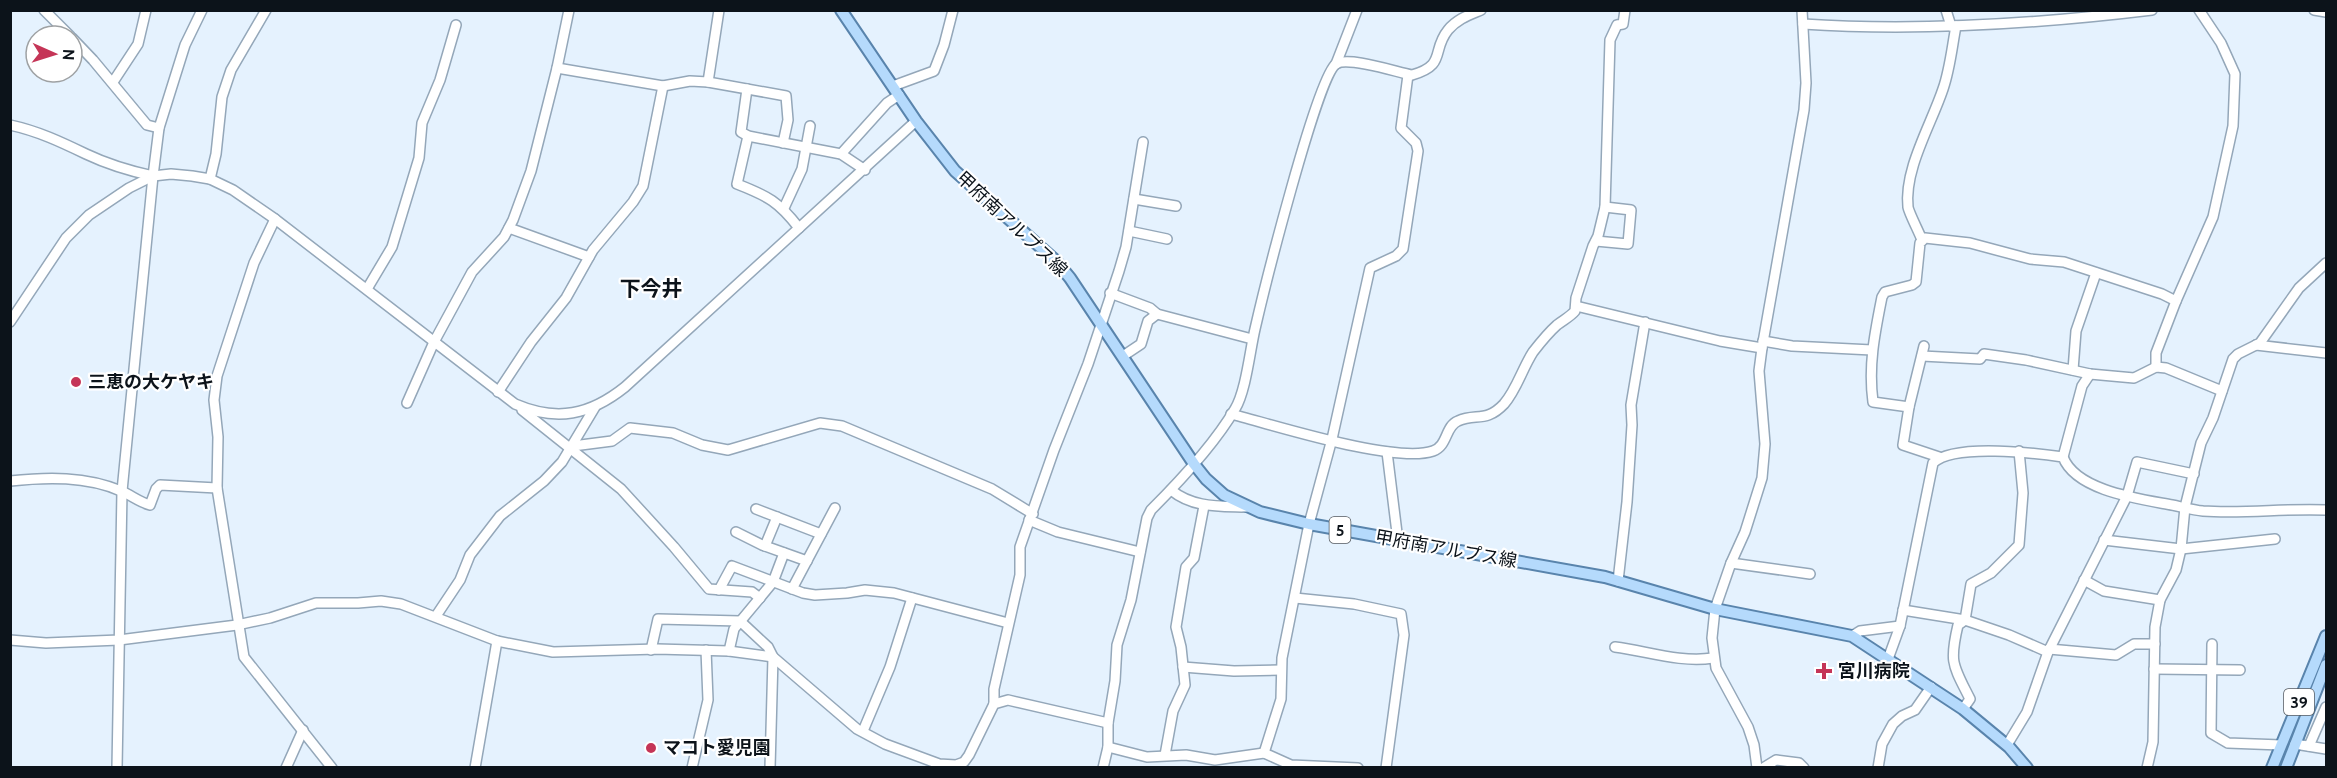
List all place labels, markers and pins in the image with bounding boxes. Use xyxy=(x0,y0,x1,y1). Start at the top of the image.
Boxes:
place label: 三恵の大ケヤキ xyxy=(88,371,214,393)
marker: 三恵の大ケヤキ xyxy=(69,375,83,389)
place label: 宮川病院 xyxy=(1838,660,1910,682)
marker: 宮川病院 xyxy=(1815,662,1833,680)
place label: マコト愛児園 xyxy=(663,737,771,759)
marker: マコト愛児園 xyxy=(644,741,658,755)

